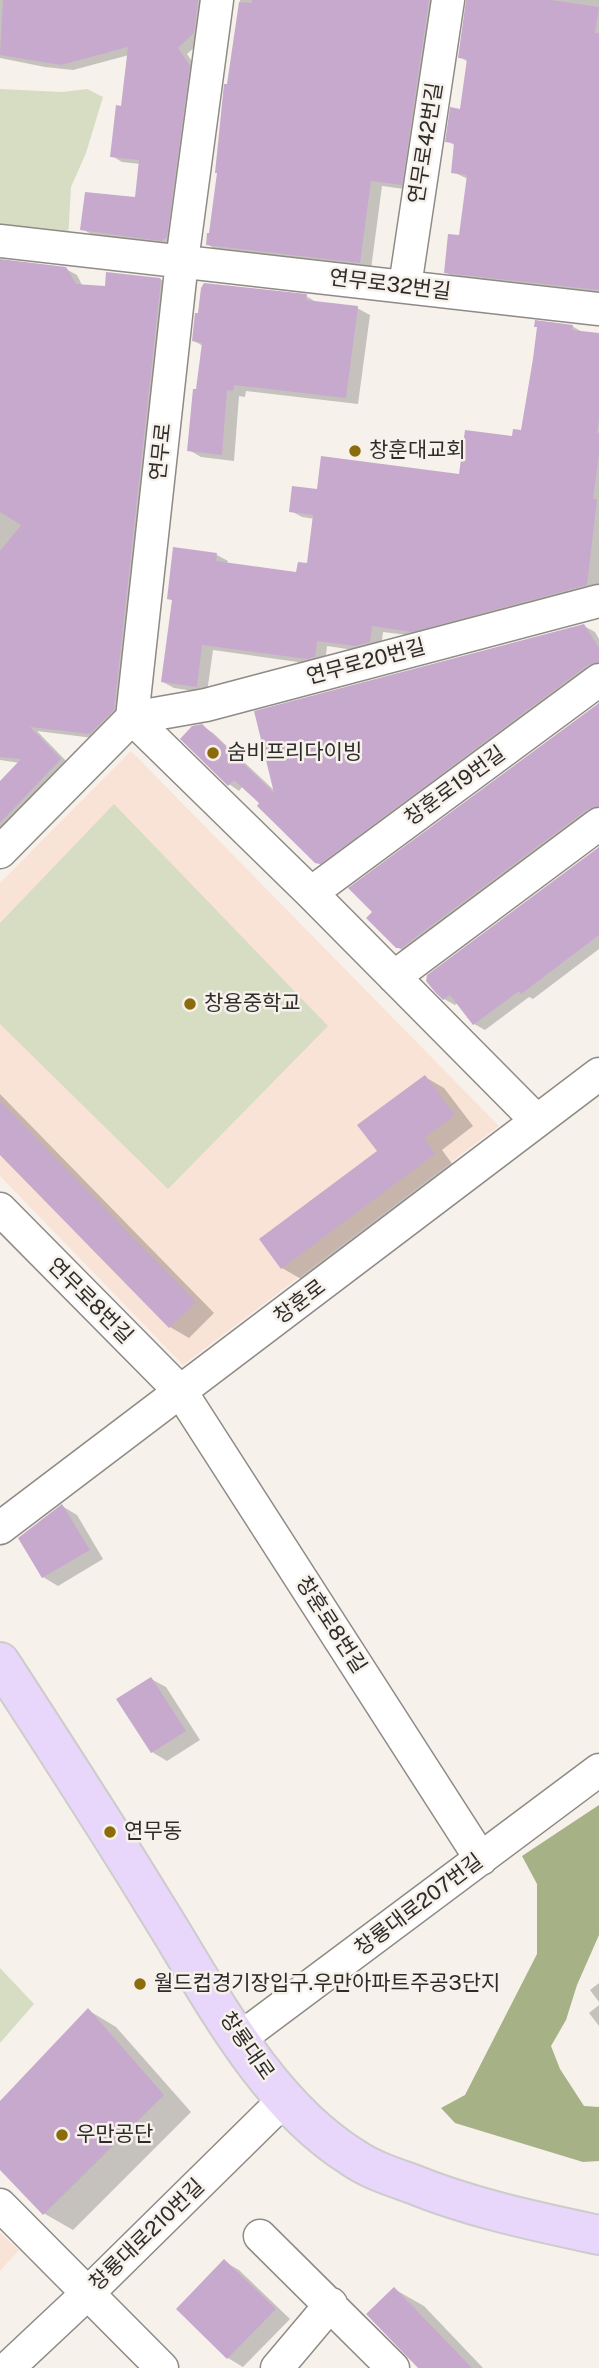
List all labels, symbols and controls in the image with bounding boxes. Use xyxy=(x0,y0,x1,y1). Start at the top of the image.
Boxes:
street label: 연무로42번길 xyxy=(404,81,448,205)
street label: 연무로32번길 xyxy=(328,265,452,305)
street label: 연무로 xyxy=(145,422,177,482)
place label: 창훈대교회 xyxy=(369,438,466,464)
marker: 창훈대교회 xyxy=(347,443,363,459)
street label: 연무로20번길 xyxy=(304,634,428,690)
place label: 숨비프리다이빙 xyxy=(227,740,362,766)
street label: 창훈로19번길 xyxy=(400,741,510,831)
marker: 숨비프리다이빙 xyxy=(205,745,221,761)
place label: 창용중학교 xyxy=(204,991,301,1017)
marker: 창용중학교 xyxy=(182,996,198,1012)
street label: 연무로8번길 xyxy=(42,1253,138,1349)
street label: 창훈로 xyxy=(269,1274,331,1330)
street label: 창훈로8번길 xyxy=(290,1572,372,1678)
place label: 연무동 xyxy=(124,1819,182,1845)
marker: 연무동 xyxy=(102,1824,118,1840)
street label: 창룡대로207번길 xyxy=(350,1849,488,1961)
place label: 월드컵경기장입구.우만아파트주공3단지 xyxy=(154,1971,500,1997)
marker: 월드컵경기장입구.우만아파트주공3단지 xyxy=(132,1976,148,1992)
street label: 창룡대로 xyxy=(215,2007,279,2085)
place label: 우만공단 xyxy=(76,2122,153,2148)
marker: 우만공단 xyxy=(54,2127,70,2143)
street label: 창룡대로210번길 xyxy=(84,2174,210,2296)

